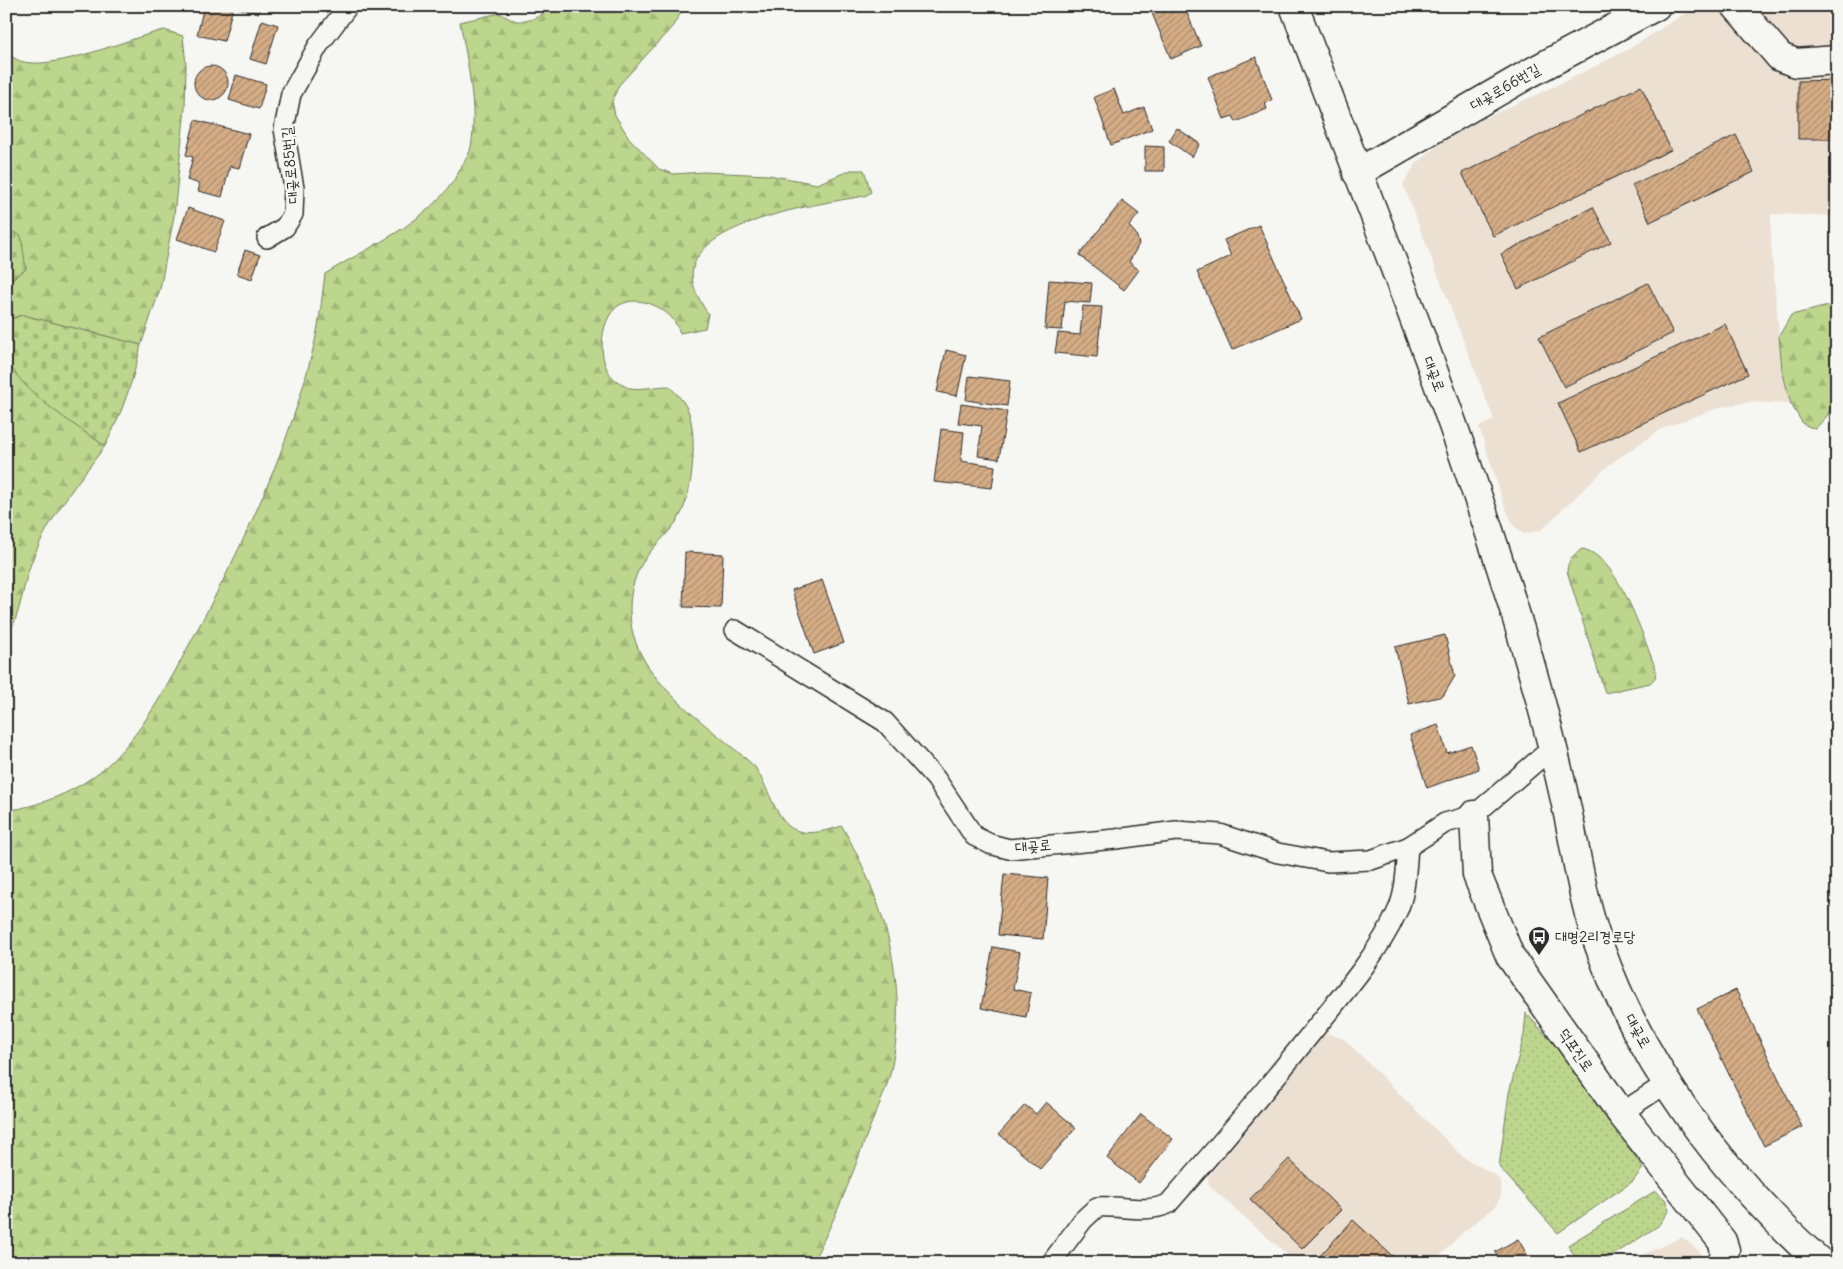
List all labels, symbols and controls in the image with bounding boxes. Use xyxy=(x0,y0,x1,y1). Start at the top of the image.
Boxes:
street label: 대곶로66번길 xyxy=(1466,59,1543,114)
street label: 대곶로85번길 xyxy=(277,126,302,205)
street label: 대곶로 xyxy=(1419,354,1450,394)
street label: 대곶로 xyxy=(1014,834,1052,857)
bus stop icon: 대명2리경로당 xyxy=(1527,925,1551,956)
place label: 대명2리경로당 xyxy=(1555,927,1636,946)
street label: 대곶로 xyxy=(1621,1010,1656,1051)
street label: 덕포진로 xyxy=(1555,1024,1598,1075)

